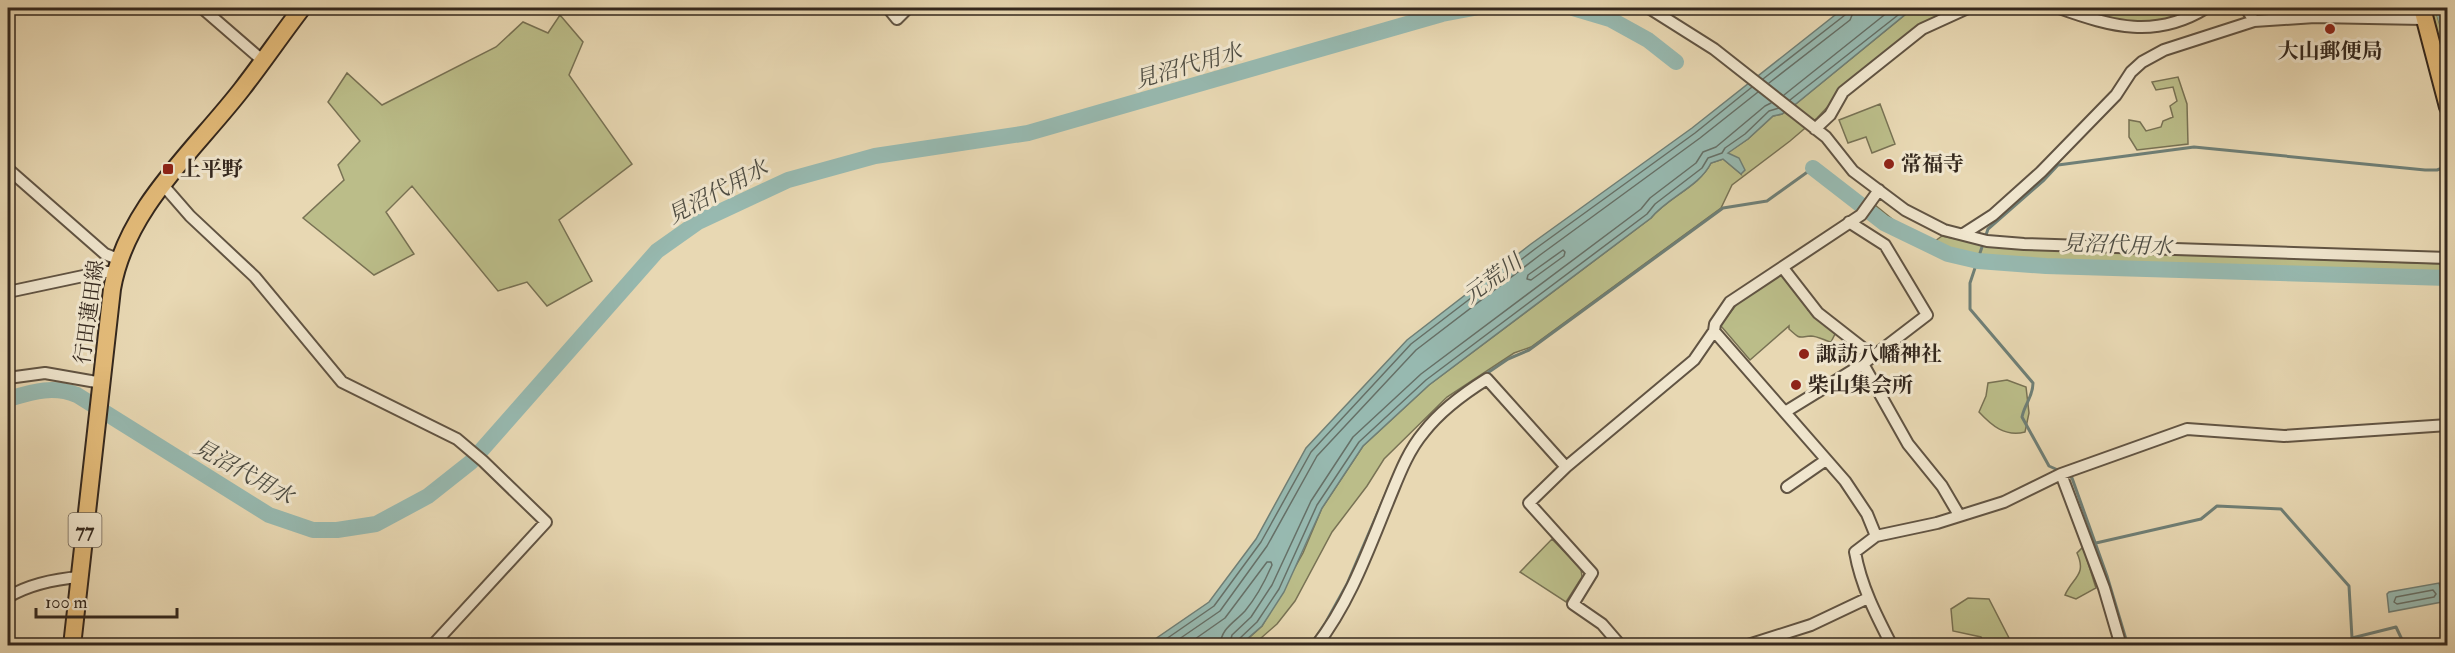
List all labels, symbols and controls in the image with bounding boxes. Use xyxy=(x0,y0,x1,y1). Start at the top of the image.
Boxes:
marker: 大山郵便局 xyxy=(2323,22,2337,36)
water label: 見沼代用水 xyxy=(1132,37,1247,95)
place label: 大山郵便局 xyxy=(2278,38,2383,65)
place label: 常福寺 xyxy=(1901,151,1964,178)
water label: 見沼代用水 xyxy=(662,153,774,230)
place label: 上平野 xyxy=(180,156,243,183)
marker: 常福寺 xyxy=(1882,157,1896,171)
marker: 上平野 xyxy=(161,162,175,176)
water label: 見沼代用水 xyxy=(2062,229,2174,261)
water label: 元荒川 xyxy=(1458,247,1529,310)
street label: 行田蓮田線 xyxy=(69,258,110,366)
place label: 諏訪八幡神社 xyxy=(1816,341,1942,368)
marker: 諏訪八幡神社 xyxy=(1797,347,1811,361)
place label: 柴山集会所 xyxy=(1808,372,1913,399)
marker: 柴山集会所 xyxy=(1789,378,1803,392)
water label: 見沼代用水 xyxy=(189,433,300,512)
road number: 77 xyxy=(68,513,101,547)
scale bar xyxy=(36,581,177,619)
text: 100 m xyxy=(45,591,88,614)

